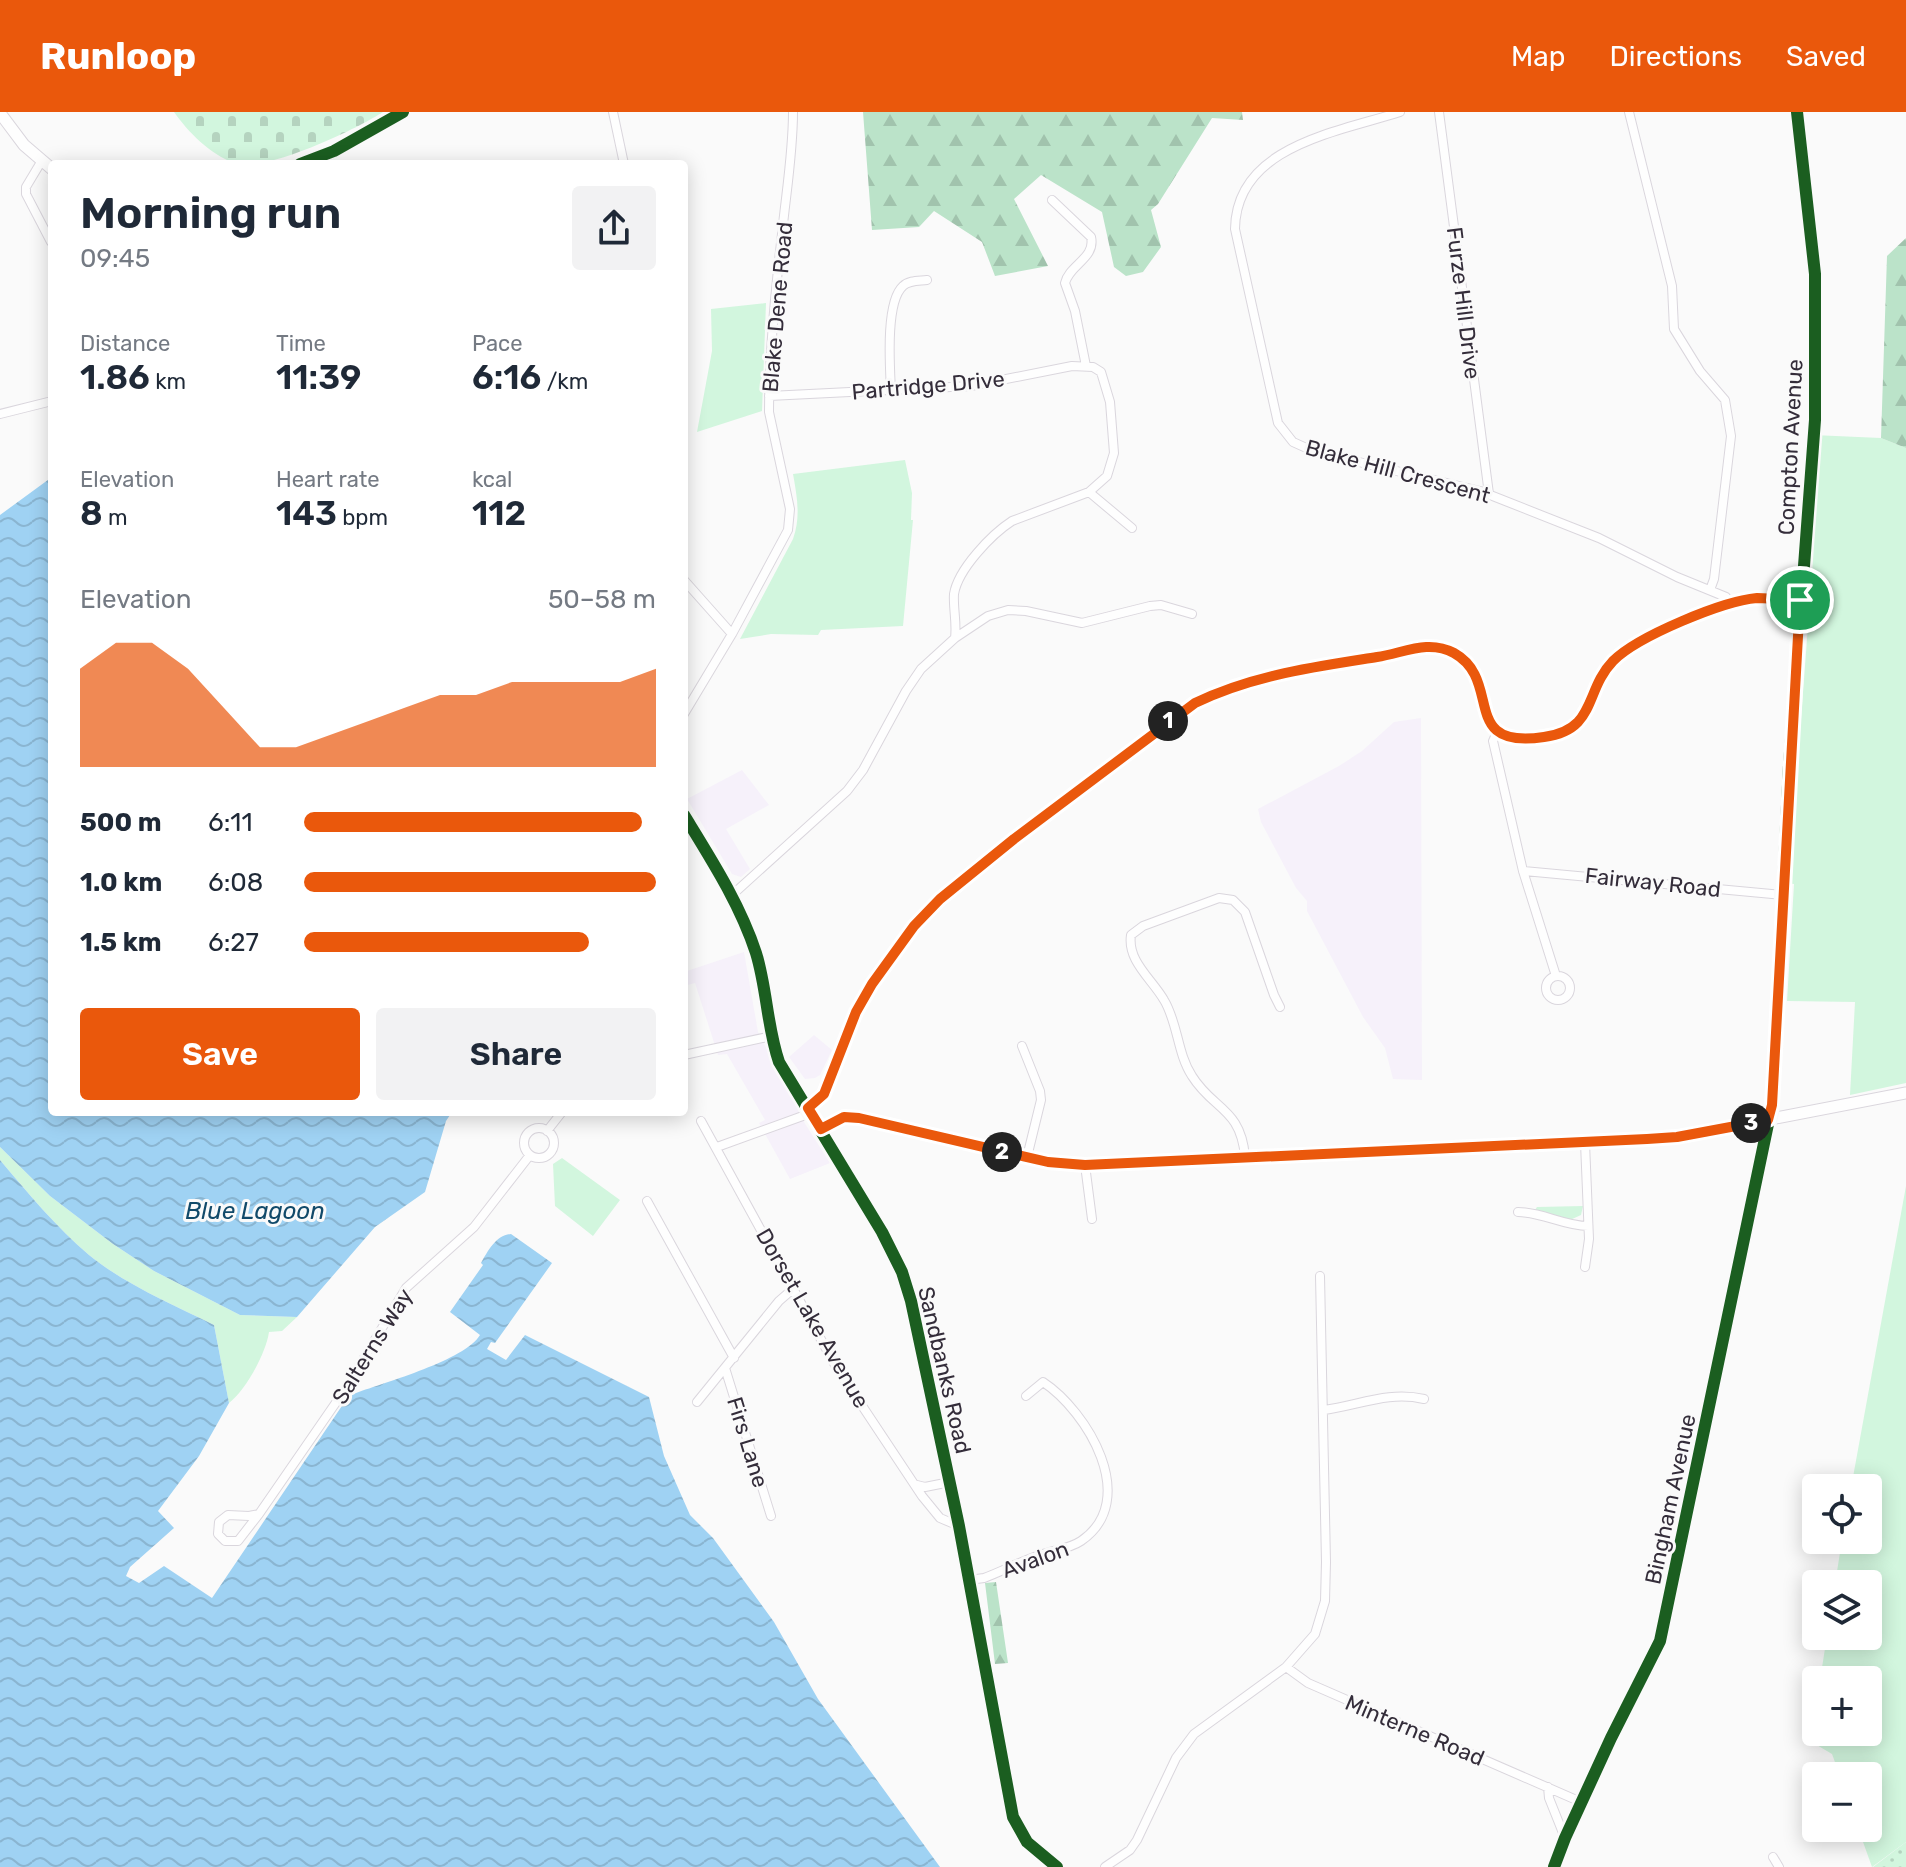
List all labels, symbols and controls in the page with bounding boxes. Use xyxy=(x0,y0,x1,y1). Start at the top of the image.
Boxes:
text: Runloop xyxy=(40,33,196,79)
text: Map xyxy=(1511,40,1565,73)
text: Directions xyxy=(1609,40,1742,73)
text: Saved xyxy=(1786,40,1866,73)
button: share xyxy=(572,186,656,270)
text: Morning run xyxy=(80,187,341,239)
street label: Blake Dene Road xyxy=(757,221,798,394)
street label: Furze Hill Drive xyxy=(1441,225,1486,381)
text: 09:45 xyxy=(80,243,150,274)
text: Distance xyxy=(80,330,170,357)
text: Time xyxy=(276,330,326,357)
text: Pace xyxy=(472,330,523,357)
text: 1.86 xyxy=(80,357,150,398)
text: 11:39 xyxy=(276,357,361,398)
text: 6:16 xyxy=(472,357,541,398)
street label: Compton Avenue xyxy=(1772,358,1809,536)
street label: Partridge Drive xyxy=(850,365,1006,406)
text: km xyxy=(150,368,186,395)
text: /km xyxy=(541,368,588,395)
street label: Blake Hill Crescent xyxy=(1302,434,1494,509)
text: Elevation xyxy=(80,466,174,493)
text: Heart rate xyxy=(276,466,380,493)
text: kcal xyxy=(472,466,512,493)
text: 8 xyxy=(80,493,103,534)
text: 143 xyxy=(276,493,337,534)
text: 112 xyxy=(472,493,526,534)
text: m xyxy=(103,504,128,531)
text: bpm xyxy=(337,504,388,531)
pin xyxy=(1766,566,1834,634)
icon: arrive xyxy=(1778,578,1822,622)
text: Elevation xyxy=(80,584,191,615)
text: 50–58 m xyxy=(548,584,656,615)
pin: 1 xyxy=(1148,701,1188,741)
text: 1 xyxy=(1163,707,1173,734)
text: 500 m xyxy=(80,807,162,838)
text: 6:11 xyxy=(208,807,253,838)
street label: Fairway Road xyxy=(1584,862,1722,903)
text: 1.0 km xyxy=(80,867,162,898)
text: 6:08 xyxy=(208,867,263,898)
text: 1.5 km xyxy=(80,927,162,958)
text: 6:27 xyxy=(208,927,259,958)
button: Save xyxy=(80,1008,360,1100)
button: Share xyxy=(376,1008,656,1100)
pin: 3 xyxy=(1731,1103,1771,1143)
text: 3 xyxy=(1744,1109,1758,1136)
pin: 2 xyxy=(982,1132,1022,1172)
text: 2 xyxy=(995,1138,1009,1165)
water label: Blue Lagoon xyxy=(185,1197,325,1225)
street label: Dorset Lake Avenue xyxy=(750,1224,875,1413)
street label: Salterns Way xyxy=(326,1283,419,1409)
street label: Sandbanks Road xyxy=(912,1284,977,1456)
street label: Firs Lane xyxy=(721,1394,774,1491)
street label: Bingham Avenue xyxy=(1639,1411,1702,1587)
map controls xyxy=(1802,1474,1882,1842)
button: locate xyxy=(1802,1474,1882,1554)
street label: Avalon xyxy=(998,1535,1072,1584)
button: layers xyxy=(1802,1570,1882,1650)
button: + xyxy=(1802,1666,1882,1746)
street label: Minterne Road xyxy=(1341,1689,1488,1772)
button: − xyxy=(1802,1762,1882,1842)

